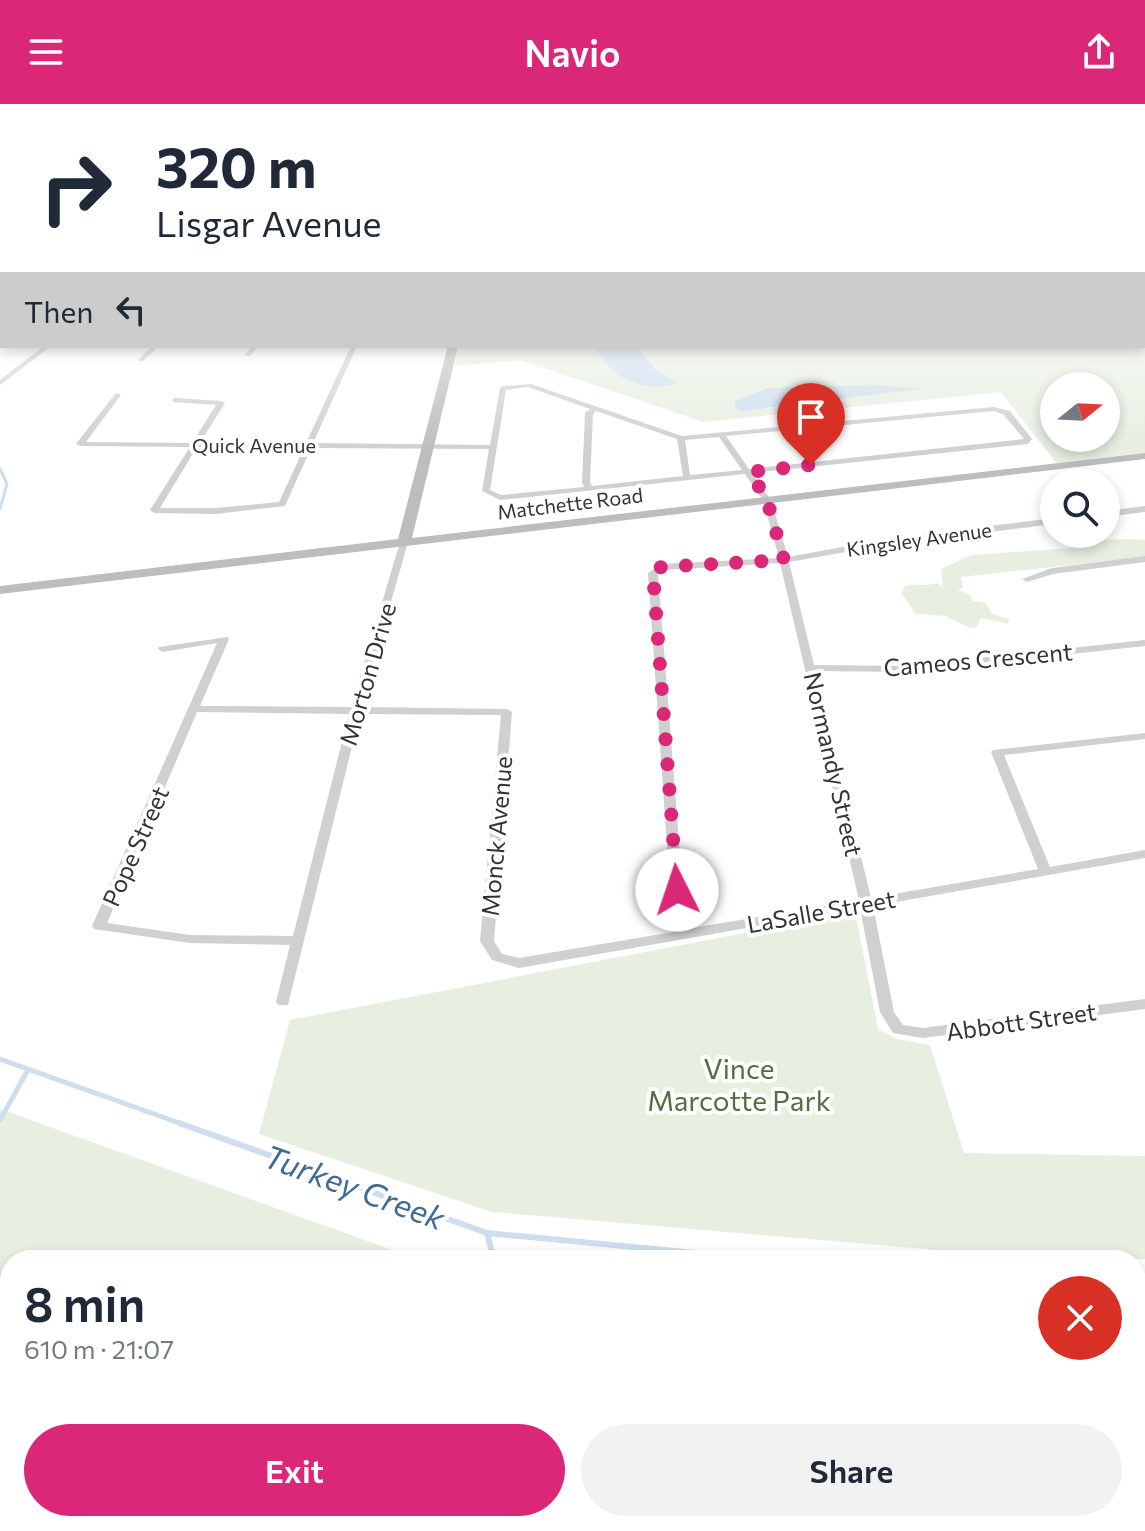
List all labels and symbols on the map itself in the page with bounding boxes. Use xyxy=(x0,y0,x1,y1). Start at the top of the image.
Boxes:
north arrow xyxy=(1040,372,1120,452)
pin xyxy=(777,383,845,465)
street label: Quick Avenue xyxy=(192,433,316,457)
street label: Matchette Road xyxy=(496,482,644,524)
street label: Kingsley Avenue xyxy=(845,517,993,561)
street label: Morton Drive xyxy=(333,599,401,749)
street label: Cameos Crescent xyxy=(882,636,1074,682)
street label: Normandy Street xyxy=(799,669,869,859)
street label: Monck Avenue xyxy=(475,755,517,917)
street label: Pope Street xyxy=(96,781,174,910)
position arrow xyxy=(635,848,719,932)
street label: LaSalle Street xyxy=(745,884,898,938)
street label: Abbott Street xyxy=(944,996,1098,1046)
park label: Vince Marcotte Park xyxy=(647,1051,831,1117)
water label: Turkey Creek xyxy=(259,1135,452,1237)

